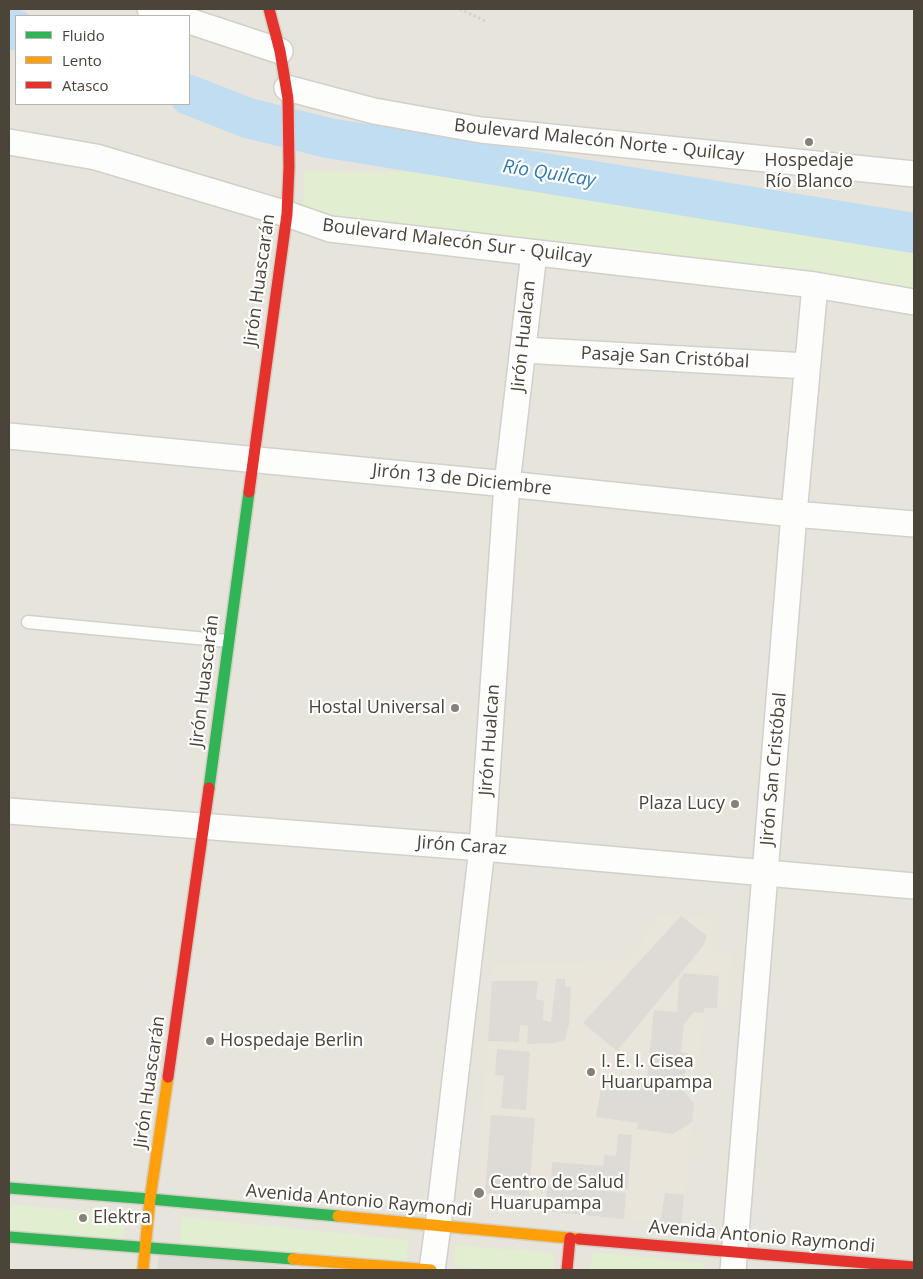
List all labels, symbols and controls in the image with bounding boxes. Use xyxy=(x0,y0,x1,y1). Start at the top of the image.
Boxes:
legend xyxy=(15,15,190,105)
text: Fluido xyxy=(62,25,105,45)
text: Lento xyxy=(62,50,102,70)
text: Atasco xyxy=(62,75,109,95)
street label: Boulevard Malecón Norte - Quilcay xyxy=(453,115,745,167)
marker: Hospedaje Río Blanco xyxy=(803,136,815,148)
place label: Hospedaje Río Blanco xyxy=(764,150,854,192)
water label: Río Quilcay xyxy=(501,155,597,193)
street label: Jirón Huascarán xyxy=(240,213,280,347)
street label: Boulevard Malecón Sur - Quilcay xyxy=(321,215,593,269)
street label: Jirón Hualcan xyxy=(507,279,541,393)
street label: Pasaje San Cristóbal xyxy=(580,343,750,373)
street label: Jirón 13 de Diciembre xyxy=(371,460,553,500)
street label: Jirón Huascarán xyxy=(186,614,224,748)
street label: Jirón Hualcan xyxy=(475,683,505,797)
street label: Jirón San Cristóbal xyxy=(757,692,791,846)
place label: Hostal Universal xyxy=(308,697,445,719)
marker: Hostal Universal xyxy=(449,702,461,714)
place label: Plaza Lucy xyxy=(638,793,725,815)
marker: Plaza Lucy xyxy=(729,798,741,810)
street label: Jirón Caraz xyxy=(416,832,508,860)
street label: Jirón Huascarán xyxy=(130,1015,170,1149)
place label: Hospedaje Berlin xyxy=(220,1030,363,1052)
marker: Hospedaje Berlin xyxy=(204,1035,216,1047)
place label: I. E. I. Cisea Huarupampa xyxy=(601,1051,712,1094)
marker: I. E. I. Cisea Huarupampa xyxy=(585,1066,597,1078)
place label: Centro de Salud Huarupampa xyxy=(490,1172,624,1214)
street label: Avenida Antonio Raymondi xyxy=(245,1180,473,1222)
marker: Centro de Salud Huarupampa xyxy=(472,1186,486,1200)
place label: Elektra xyxy=(93,1207,151,1229)
marker: Elektra xyxy=(77,1212,89,1224)
street label: Avenida Antonio Raymondi xyxy=(648,1216,876,1258)

